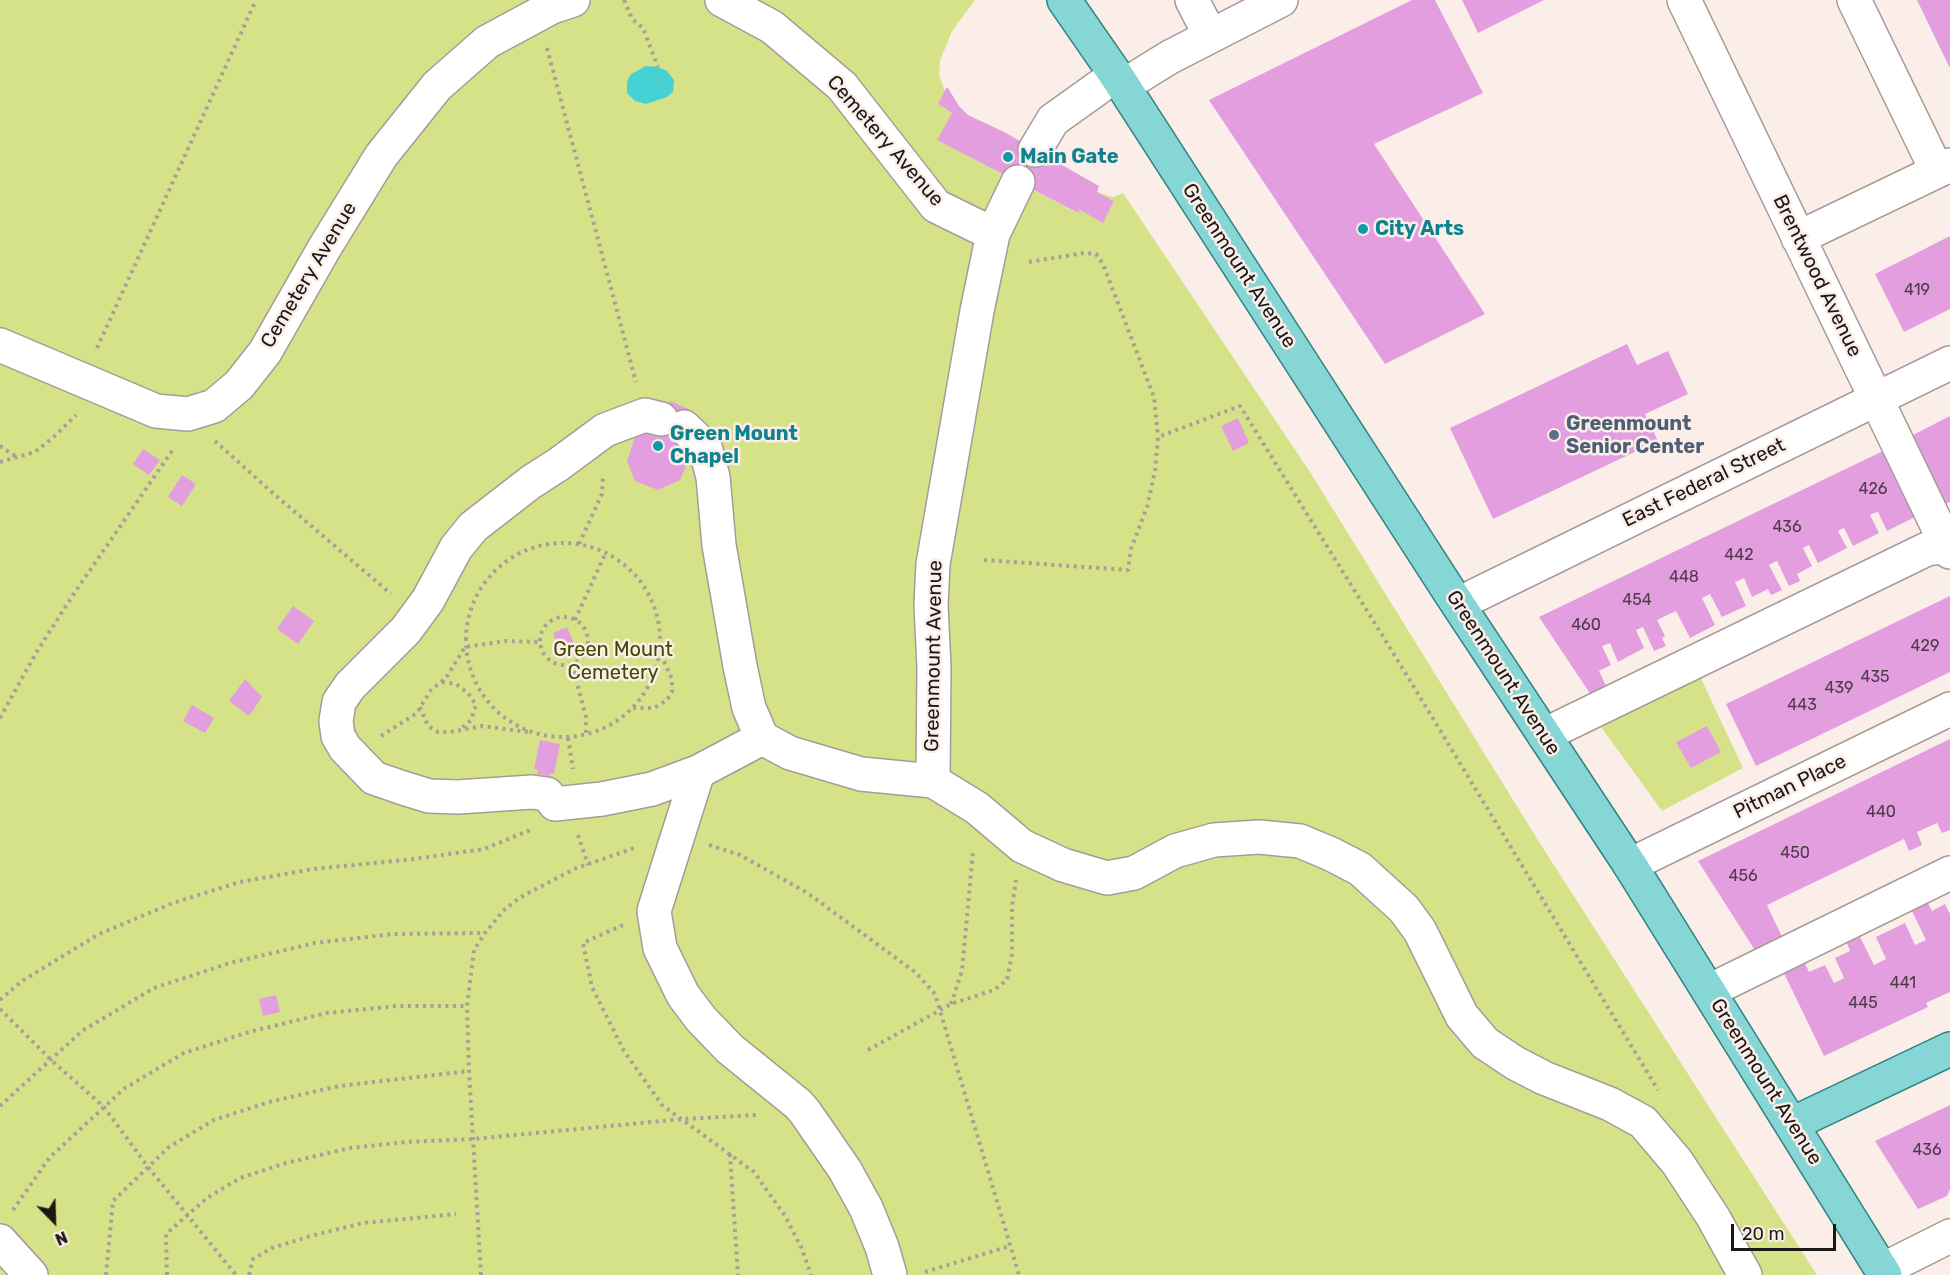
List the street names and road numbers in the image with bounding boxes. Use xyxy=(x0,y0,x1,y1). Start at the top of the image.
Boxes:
street label: Cemetery Avenue xyxy=(821,70,949,212)
street label: Greenmount Avenue xyxy=(1177,179,1301,353)
street label: Brentwood Avenue xyxy=(1767,191,1867,361)
street label: Cemetery Avenue xyxy=(256,198,362,352)
street label: East Federal Street xyxy=(1619,433,1789,533)
street label: Greenmount Avenue xyxy=(920,560,948,752)
street label: Greenmount Avenue xyxy=(1441,586,1565,760)
street label: Pitman Place xyxy=(1730,749,1850,825)
street label: Greenmount Avenue xyxy=(1705,994,1827,1170)

